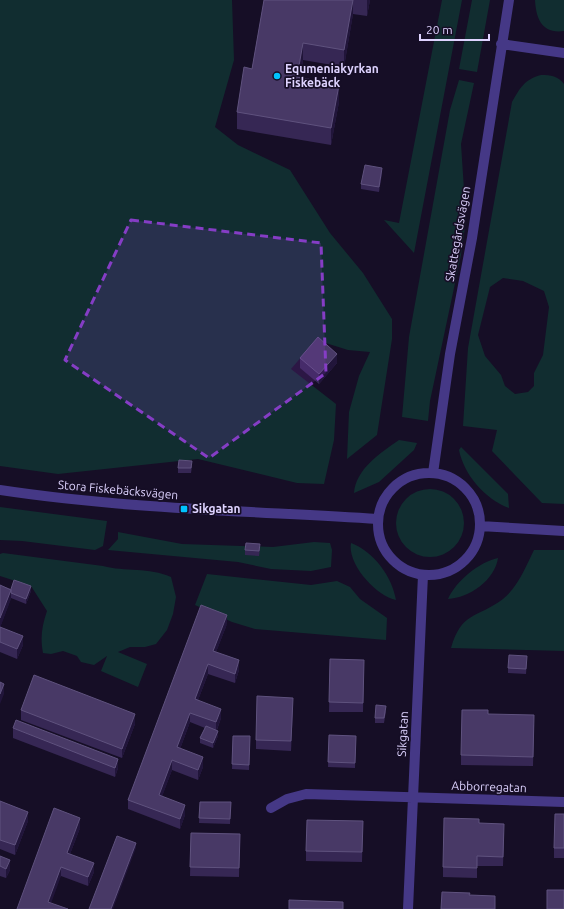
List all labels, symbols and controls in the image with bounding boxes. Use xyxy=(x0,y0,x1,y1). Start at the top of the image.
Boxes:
scale bar xyxy=(420,16,489,42)
text: 20 m xyxy=(426,23,453,36)
place label: Equmeniakyrkan Fiskebäck xyxy=(285,62,379,89)
marker: Equmeniakyrkan Fiskebäck xyxy=(272,71,282,81)
street label: Skattegårdsvägen xyxy=(443,185,472,283)
street label: Stora Fiskebäcksvägen xyxy=(57,478,179,501)
place label: Sikgatan xyxy=(192,502,241,515)
marker: Sikgatan xyxy=(179,504,189,514)
street label: Sikgatan xyxy=(395,711,410,757)
street label: Abborregatan xyxy=(451,779,527,794)

